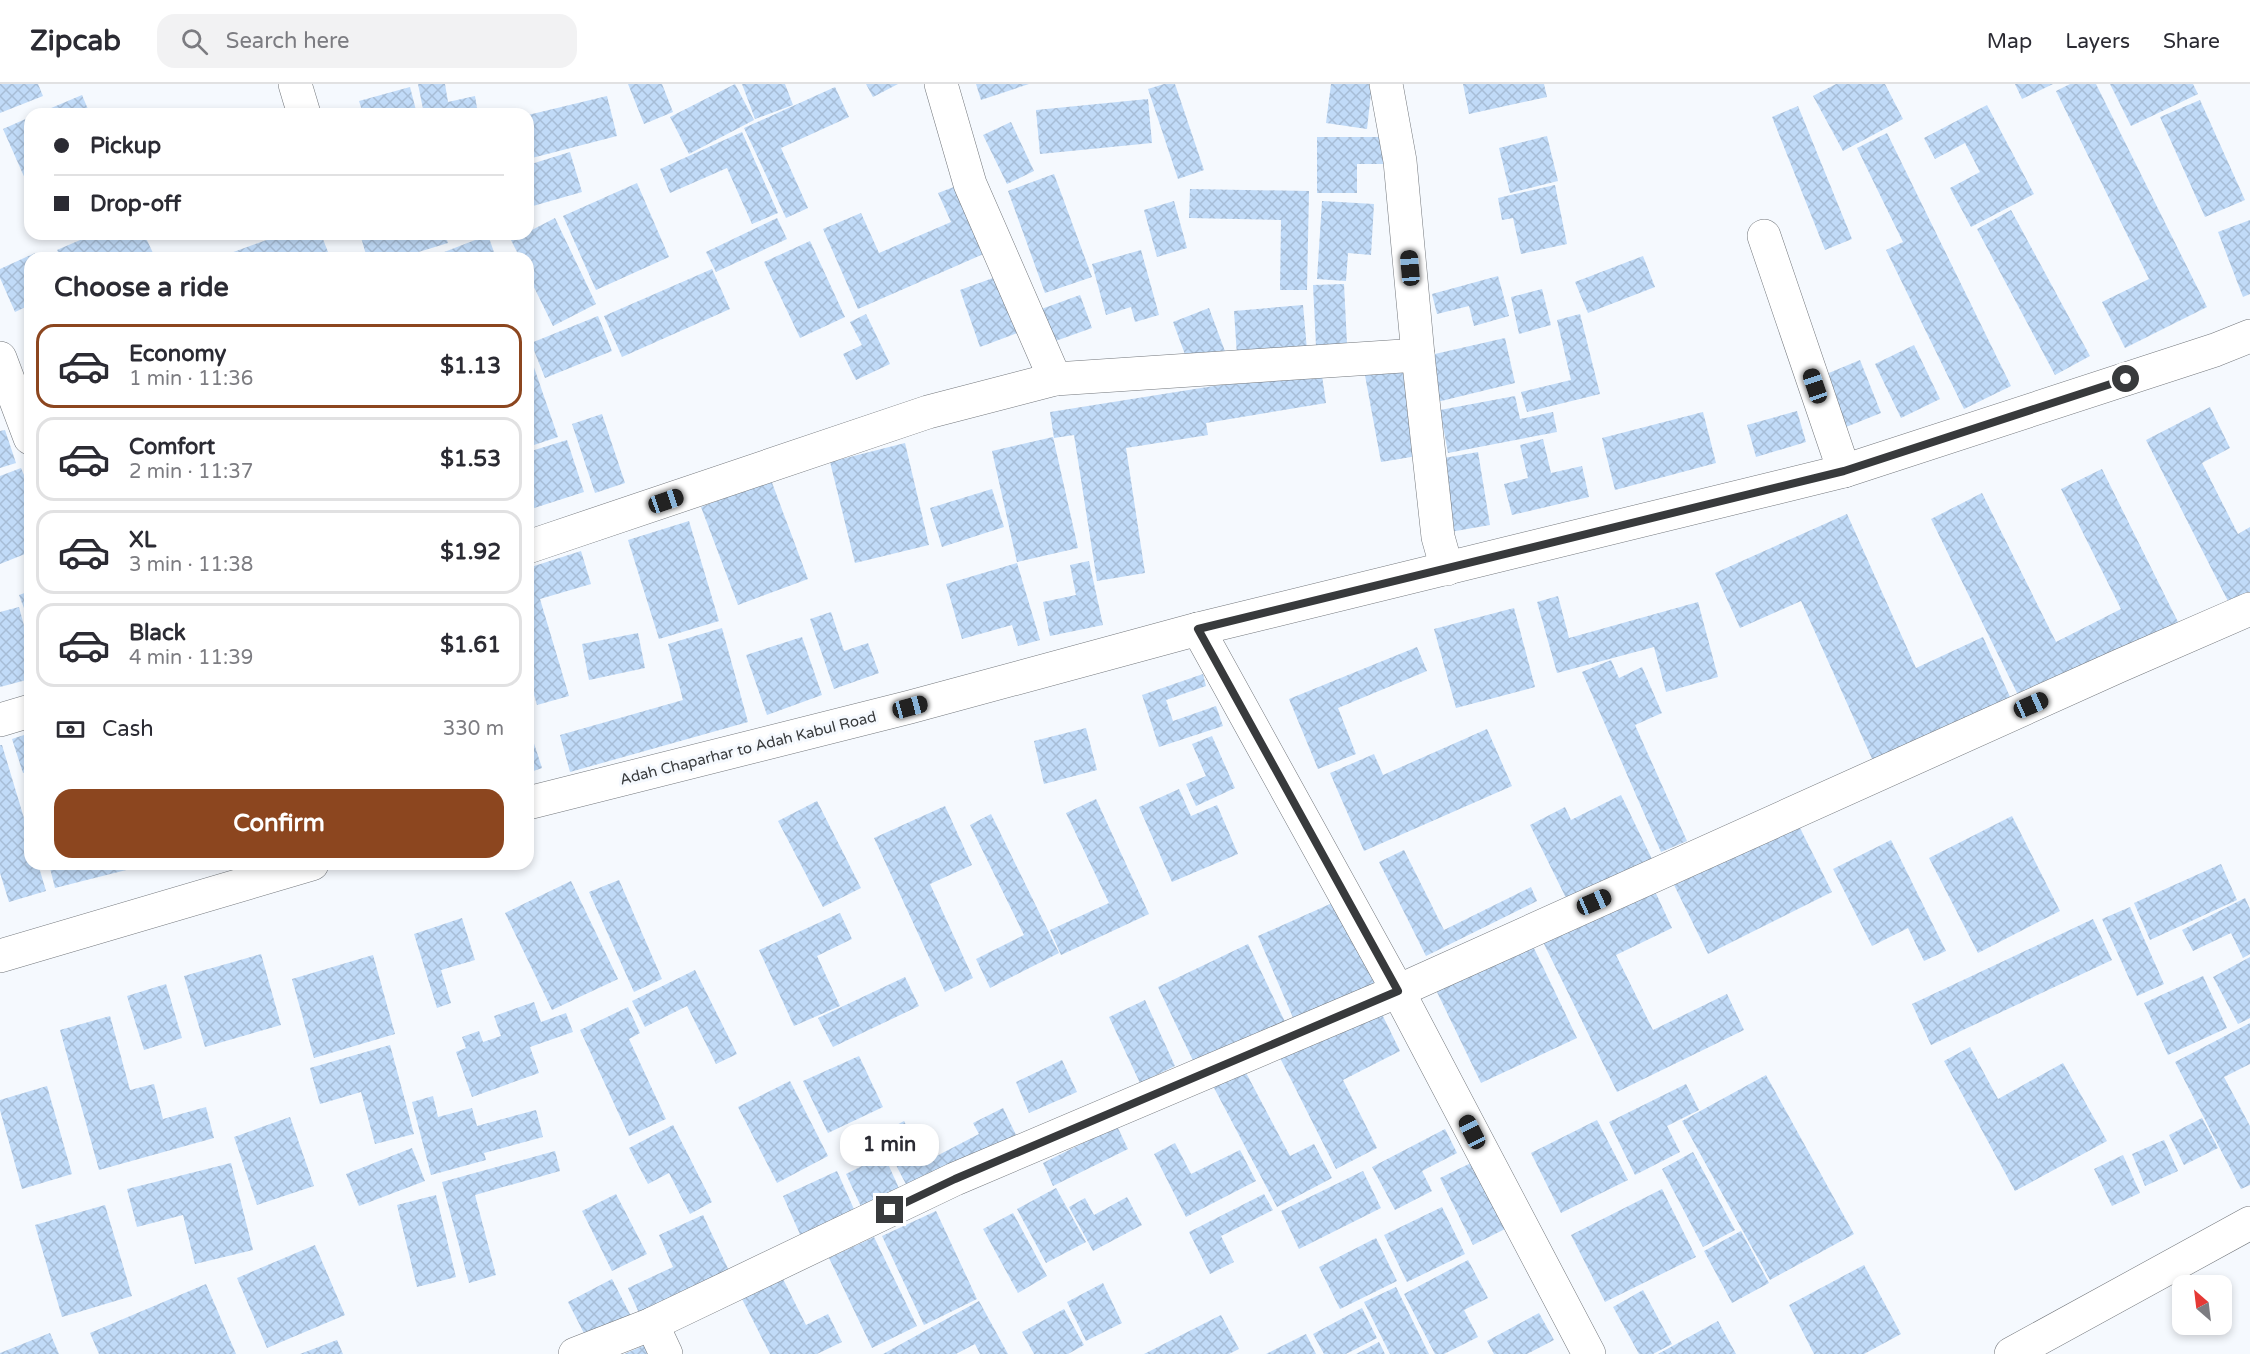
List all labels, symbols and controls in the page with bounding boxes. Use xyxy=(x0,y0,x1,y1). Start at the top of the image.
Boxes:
search box xyxy=(157,14,577,68)
text: Zipcab xyxy=(30,24,121,58)
icon: search xyxy=(178,25,211,58)
text: Search here xyxy=(226,28,350,54)
text: Map xyxy=(1987,29,2032,54)
text: Layers xyxy=(2065,29,2130,54)
text: Share xyxy=(2163,29,2220,54)
text: Pickup xyxy=(90,133,161,159)
text: Drop-off xyxy=(90,191,181,217)
car xyxy=(1399,249,1421,287)
text: Choose a ride xyxy=(54,271,229,304)
icon: car xyxy=(57,339,111,393)
text: Economy xyxy=(129,341,226,367)
text: $1.13 xyxy=(440,353,501,379)
route start xyxy=(2112,365,2139,392)
car xyxy=(1801,366,1829,406)
text: 1 min · 11:36 xyxy=(129,367,253,391)
icon: car xyxy=(57,432,111,486)
text: Comfort xyxy=(129,434,215,460)
text: $1.53 xyxy=(440,446,501,472)
text: 2 min · 11:37 xyxy=(129,460,253,484)
car xyxy=(646,487,686,515)
icon: car xyxy=(57,525,111,579)
text: XL xyxy=(129,527,156,553)
text: $1.92 xyxy=(440,539,501,565)
text: 3 min · 11:38 xyxy=(129,553,253,577)
icon: car xyxy=(57,618,111,672)
text: Black xyxy=(129,620,186,646)
text: $1.61 xyxy=(440,632,501,658)
text: 4 min · 11:39 xyxy=(129,646,253,670)
car xyxy=(2011,689,2051,721)
car xyxy=(890,694,930,720)
street label: Adah Chaparhar to Adah Kabul Road xyxy=(618,707,878,789)
icon: cash xyxy=(54,713,87,746)
text: Cash xyxy=(102,716,154,742)
text: 330 m xyxy=(443,717,504,741)
button: Confirm xyxy=(54,789,504,858)
car xyxy=(1574,886,1614,918)
car xyxy=(1456,1112,1488,1152)
callout: 1 min xyxy=(840,1123,940,1165)
text: 1 min xyxy=(863,1133,916,1157)
route end xyxy=(876,1196,903,1223)
north arrow xyxy=(2172,1275,2232,1335)
map controls xyxy=(2172,1275,2232,1335)

